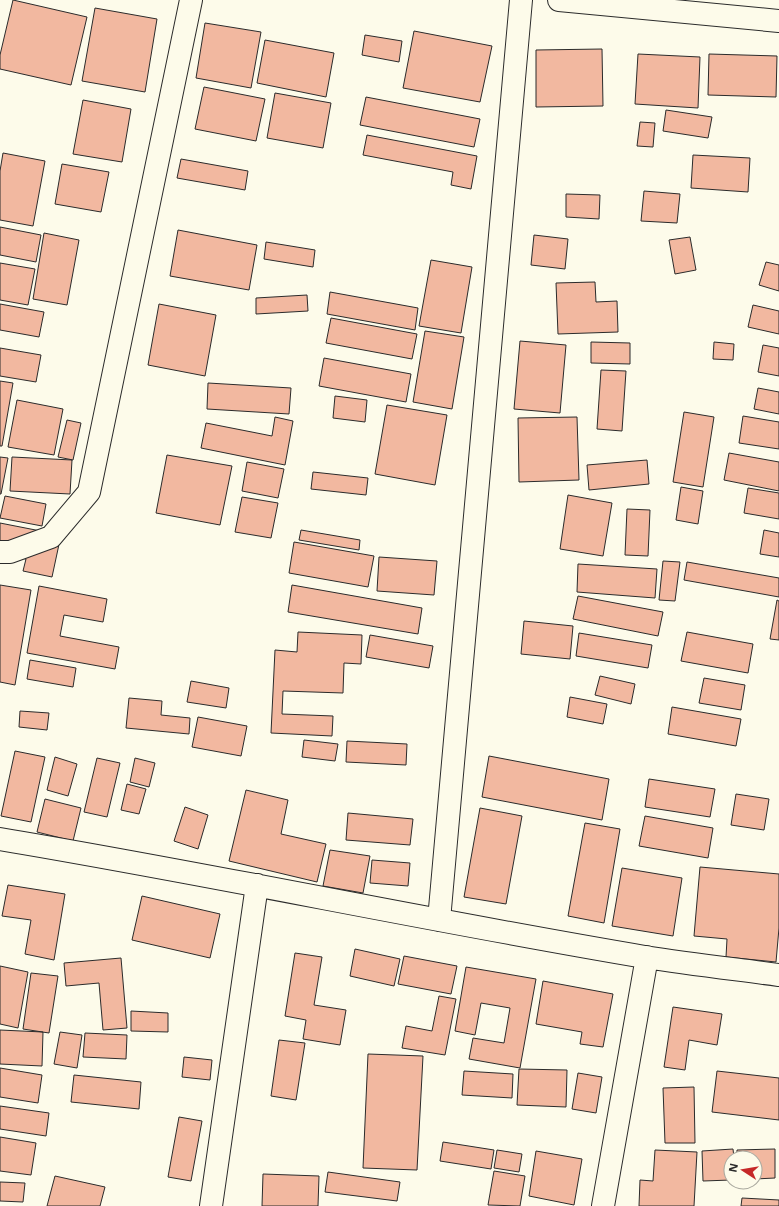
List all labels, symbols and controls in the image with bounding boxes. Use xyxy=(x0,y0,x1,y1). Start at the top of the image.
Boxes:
north arrow xyxy=(723,1150,763,1190)
text: N xyxy=(724,1162,741,1174)

